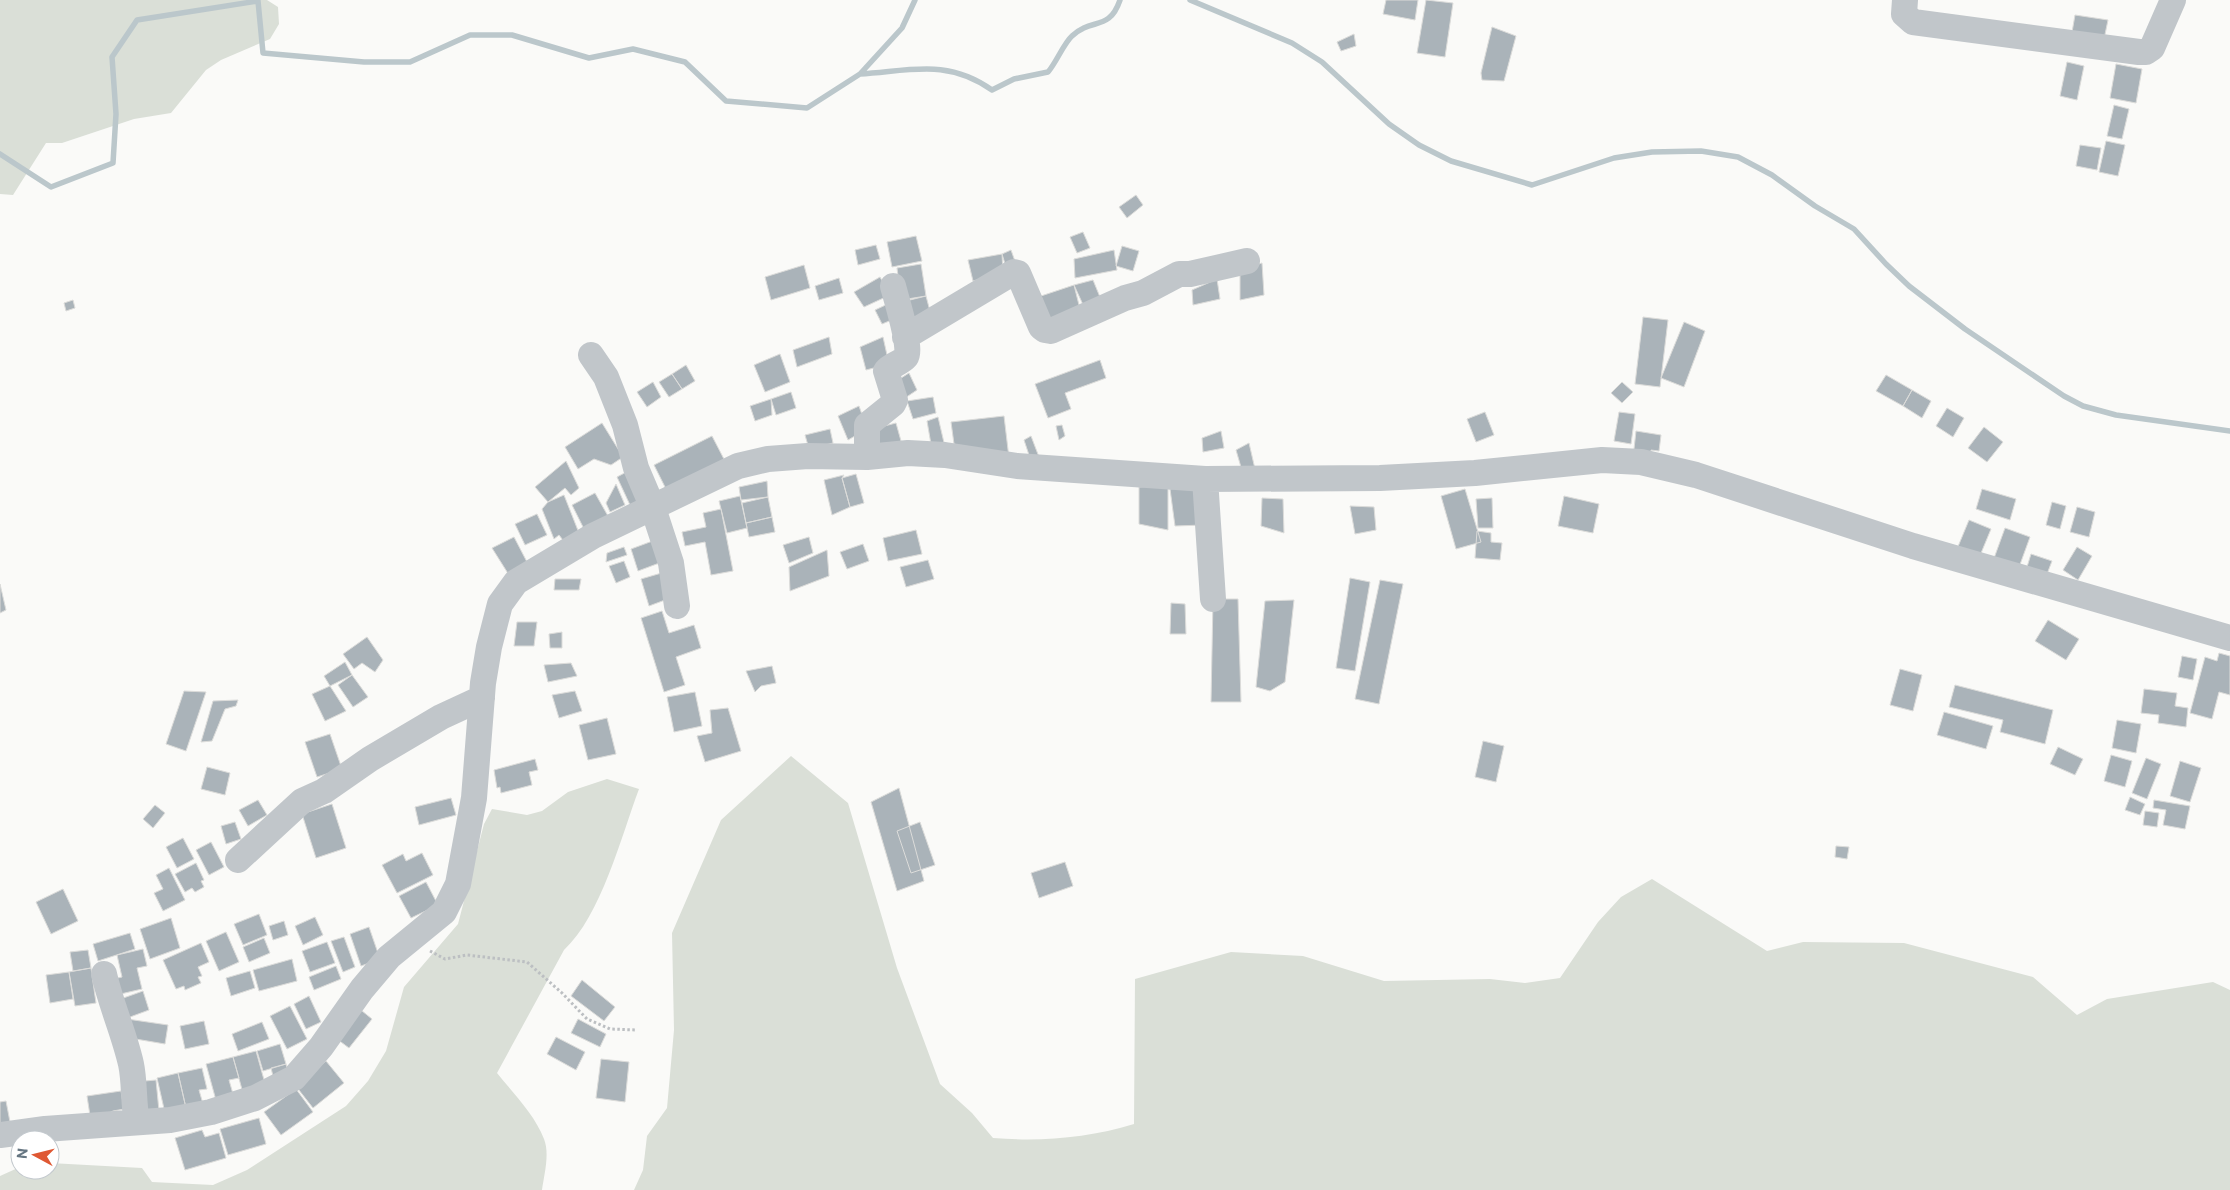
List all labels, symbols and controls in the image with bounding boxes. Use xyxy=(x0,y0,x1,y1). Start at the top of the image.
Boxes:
north arrow xyxy=(10,1130,60,1180)
text: N xyxy=(13,1147,31,1160)

